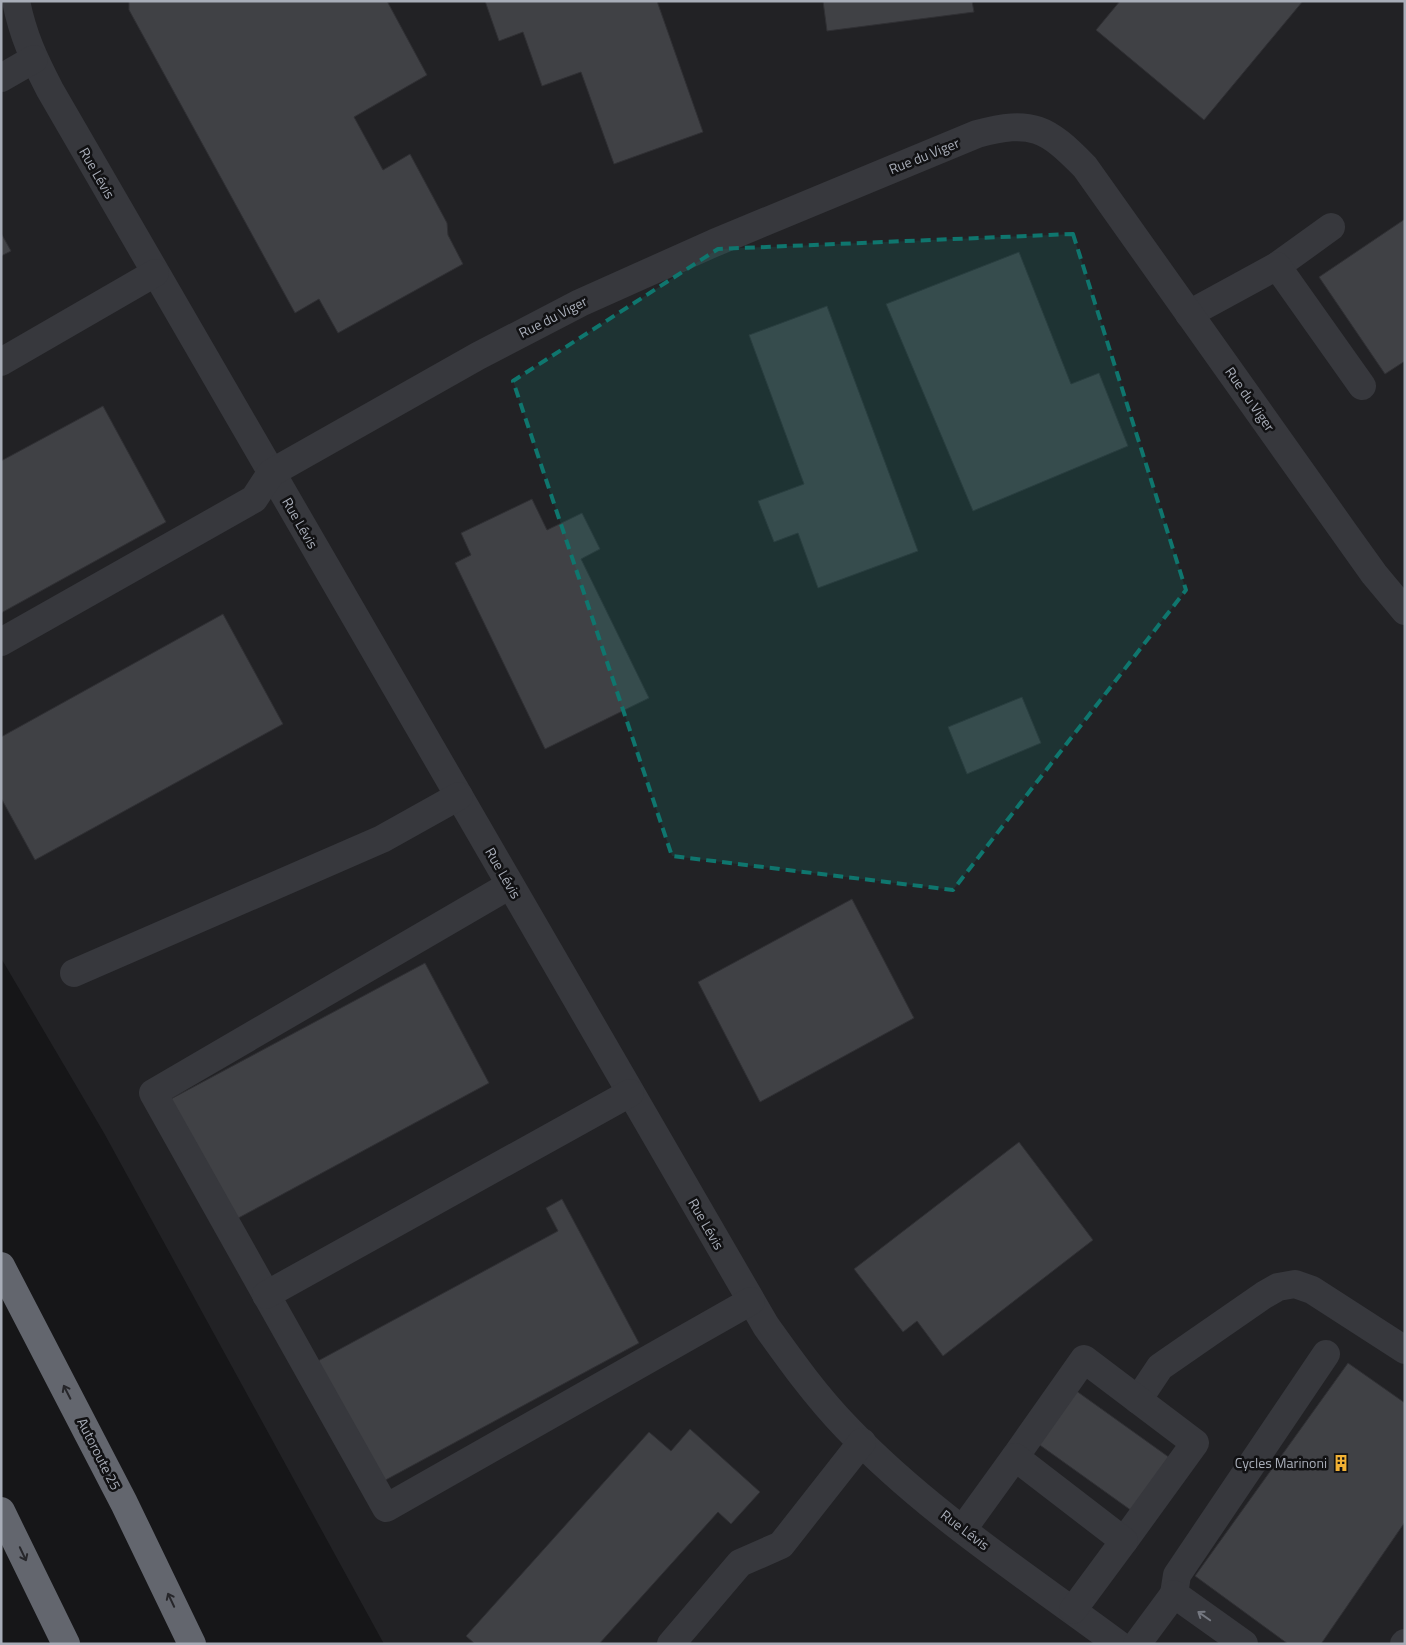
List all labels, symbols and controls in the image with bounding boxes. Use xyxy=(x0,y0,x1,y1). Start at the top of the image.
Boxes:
street label: Rue du Viger xyxy=(885,132,962,179)
street label: Rue Lévis xyxy=(74,143,121,202)
street label: Rue du Viger xyxy=(515,290,591,343)
street label: Rue du Viger xyxy=(1220,362,1280,435)
street label: Rue Lévis xyxy=(277,493,324,552)
street label: Rue Lévis xyxy=(480,843,527,902)
street label: Rue Lévis xyxy=(683,1194,730,1253)
one-way arrow xyxy=(62,1384,72,1399)
street label: Autoroute 25 xyxy=(72,1414,127,1494)
place label: Cycles Marinoni xyxy=(1235,1452,1327,1473)
building icon: Cycles Marinoni xyxy=(1331,1453,1351,1473)
street label: Rue Lévis xyxy=(937,1504,994,1555)
one-way arrow xyxy=(18,1547,28,1562)
one-way arrow xyxy=(165,1593,175,1608)
one-way arrow xyxy=(1198,1611,1212,1621)

